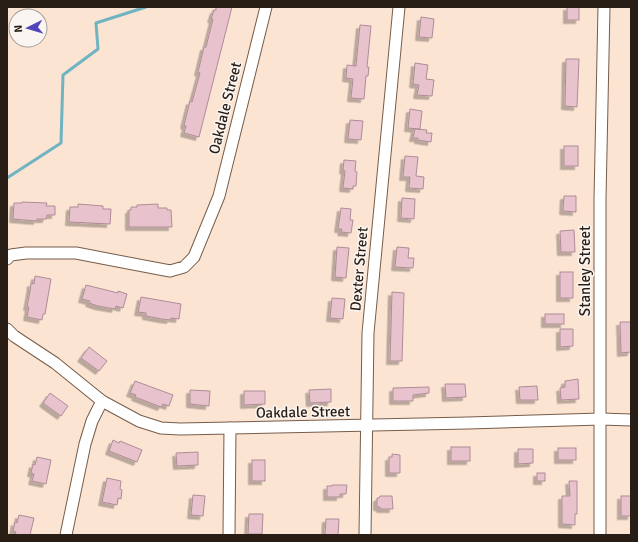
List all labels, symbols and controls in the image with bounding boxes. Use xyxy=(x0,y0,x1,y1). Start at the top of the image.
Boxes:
north arrow xyxy=(8,8,48,48)
text: N xyxy=(12,24,25,33)
street label: Oakdale Street xyxy=(205,60,245,156)
street label: Dexter Street xyxy=(346,226,372,312)
street label: Stanley Street xyxy=(576,226,594,316)
street label: Oakdale Street xyxy=(256,402,350,422)

